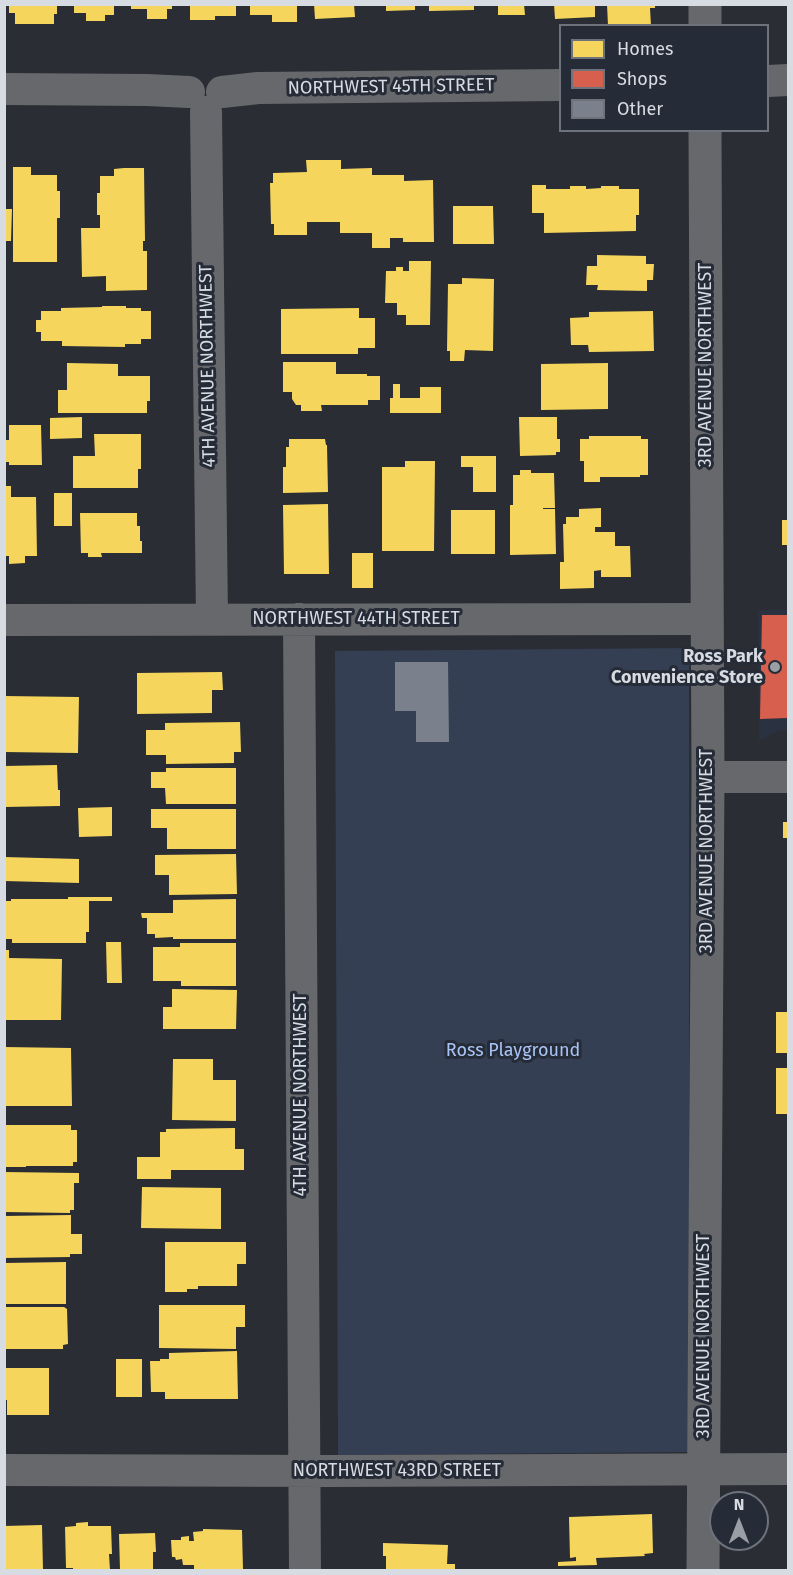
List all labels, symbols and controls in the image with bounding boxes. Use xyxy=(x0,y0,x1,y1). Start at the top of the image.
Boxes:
legend xyxy=(559,24,769,132)
text: Homes xyxy=(617,38,673,60)
text: Shops xyxy=(617,68,667,90)
street label: NORTHWEST 45TH STREET xyxy=(287,74,495,100)
text: Other xyxy=(617,98,663,120)
street label: 3RD AVENUE NORTHWEST xyxy=(695,263,717,467)
street label: 4TH AVENUE NORTHWEST xyxy=(195,264,221,468)
street label: NORTHWEST 44TH STREET xyxy=(252,608,460,630)
place label: Ross Park Convenience Store xyxy=(611,646,763,688)
marker: Ross Park Convenience Store xyxy=(768,660,782,674)
street label: 3RD AVENUE NORTHWEST xyxy=(696,749,718,953)
street label: 4TH AVENUE NORTHWEST xyxy=(290,993,312,1197)
park label: Ross Playground xyxy=(446,1040,580,1062)
street label: 3RD AVENUE NORTHWEST xyxy=(693,1234,715,1438)
street label: NORTHWEST 43RD STREET xyxy=(293,1460,501,1482)
north arrow xyxy=(709,1491,769,1551)
text: N xyxy=(734,1495,744,1514)

